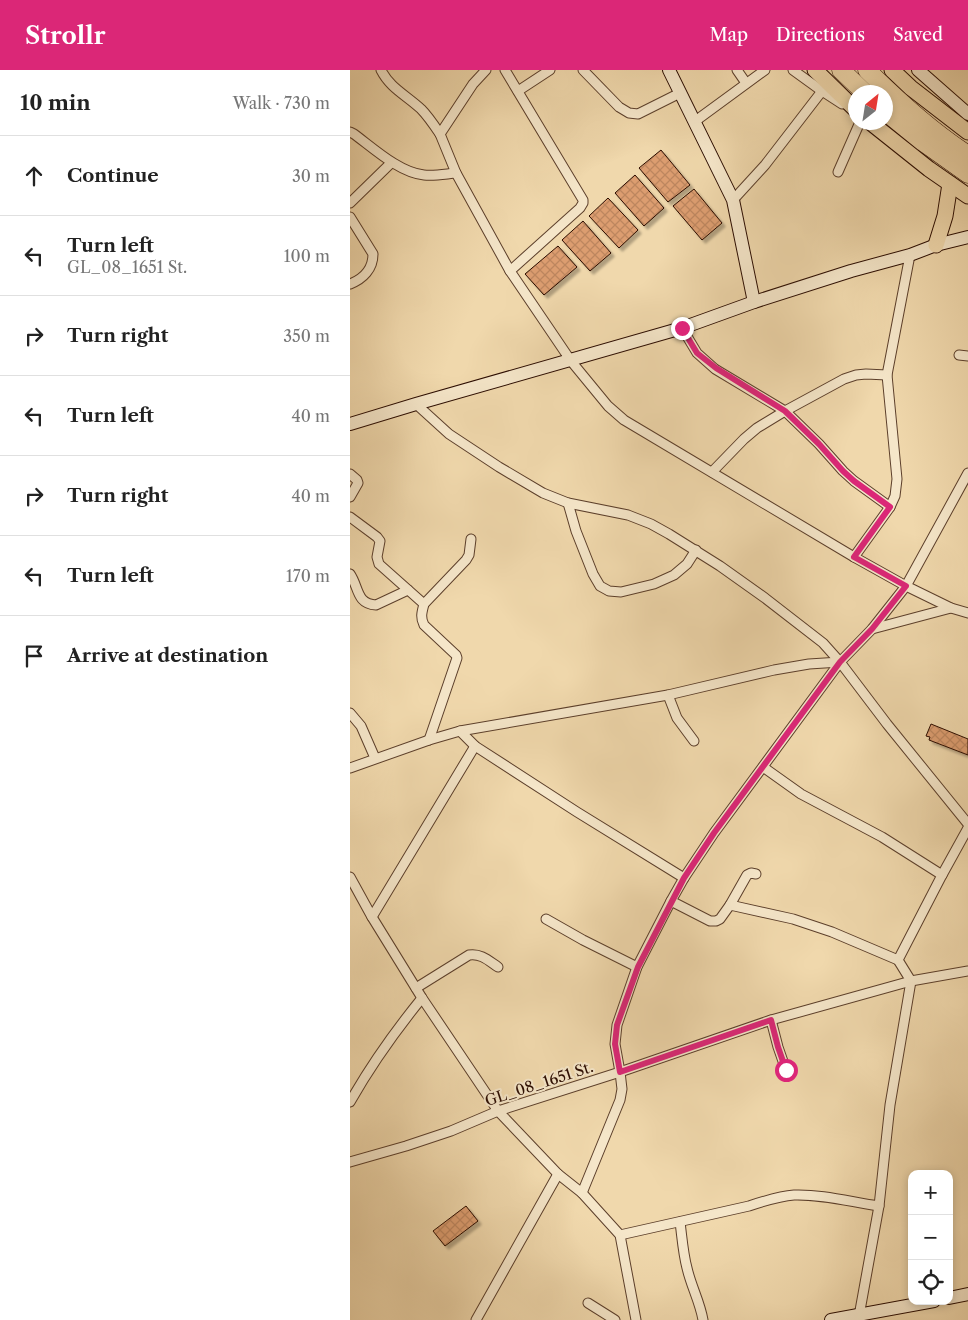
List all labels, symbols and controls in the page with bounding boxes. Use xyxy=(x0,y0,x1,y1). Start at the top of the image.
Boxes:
text: Strollr xyxy=(25,21,105,50)
text: Map xyxy=(709,24,748,46)
text: Directions xyxy=(776,24,865,46)
text: Saved xyxy=(893,24,943,46)
north arrow xyxy=(848,85,893,130)
text: 10 min xyxy=(20,90,91,115)
text: Walk · 730 m xyxy=(233,93,330,113)
icon: ahead xyxy=(20,162,48,190)
text: Continue xyxy=(67,164,159,187)
text: 30 m xyxy=(292,166,330,186)
text: Turn left xyxy=(67,234,154,257)
icon: left xyxy=(20,242,48,270)
text: 100 m xyxy=(284,246,330,266)
text: GL_08_1651 St. xyxy=(67,257,187,277)
route end xyxy=(671,317,694,340)
icon: right xyxy=(20,322,48,350)
text: Turn right xyxy=(67,324,168,347)
text: 350 m xyxy=(283,326,330,346)
icon: left xyxy=(20,402,48,430)
text: Turn left xyxy=(67,404,154,427)
text: 40 m xyxy=(291,406,330,426)
icon: right xyxy=(20,482,48,510)
text: Turn right xyxy=(67,484,168,507)
text: 40 m xyxy=(291,486,330,506)
icon: left xyxy=(20,562,48,590)
text: Turn left xyxy=(67,564,154,587)
text: 170 m xyxy=(286,566,330,586)
icon: arrive xyxy=(20,642,48,670)
text: Arrive at destination xyxy=(67,644,268,667)
street label: GL_08_1651 St. xyxy=(482,1057,595,1110)
route start xyxy=(775,1059,798,1082)
map controls xyxy=(908,1170,953,1305)
button: + xyxy=(908,1170,953,1215)
button: − xyxy=(908,1215,953,1260)
button: locate xyxy=(908,1260,953,1305)

